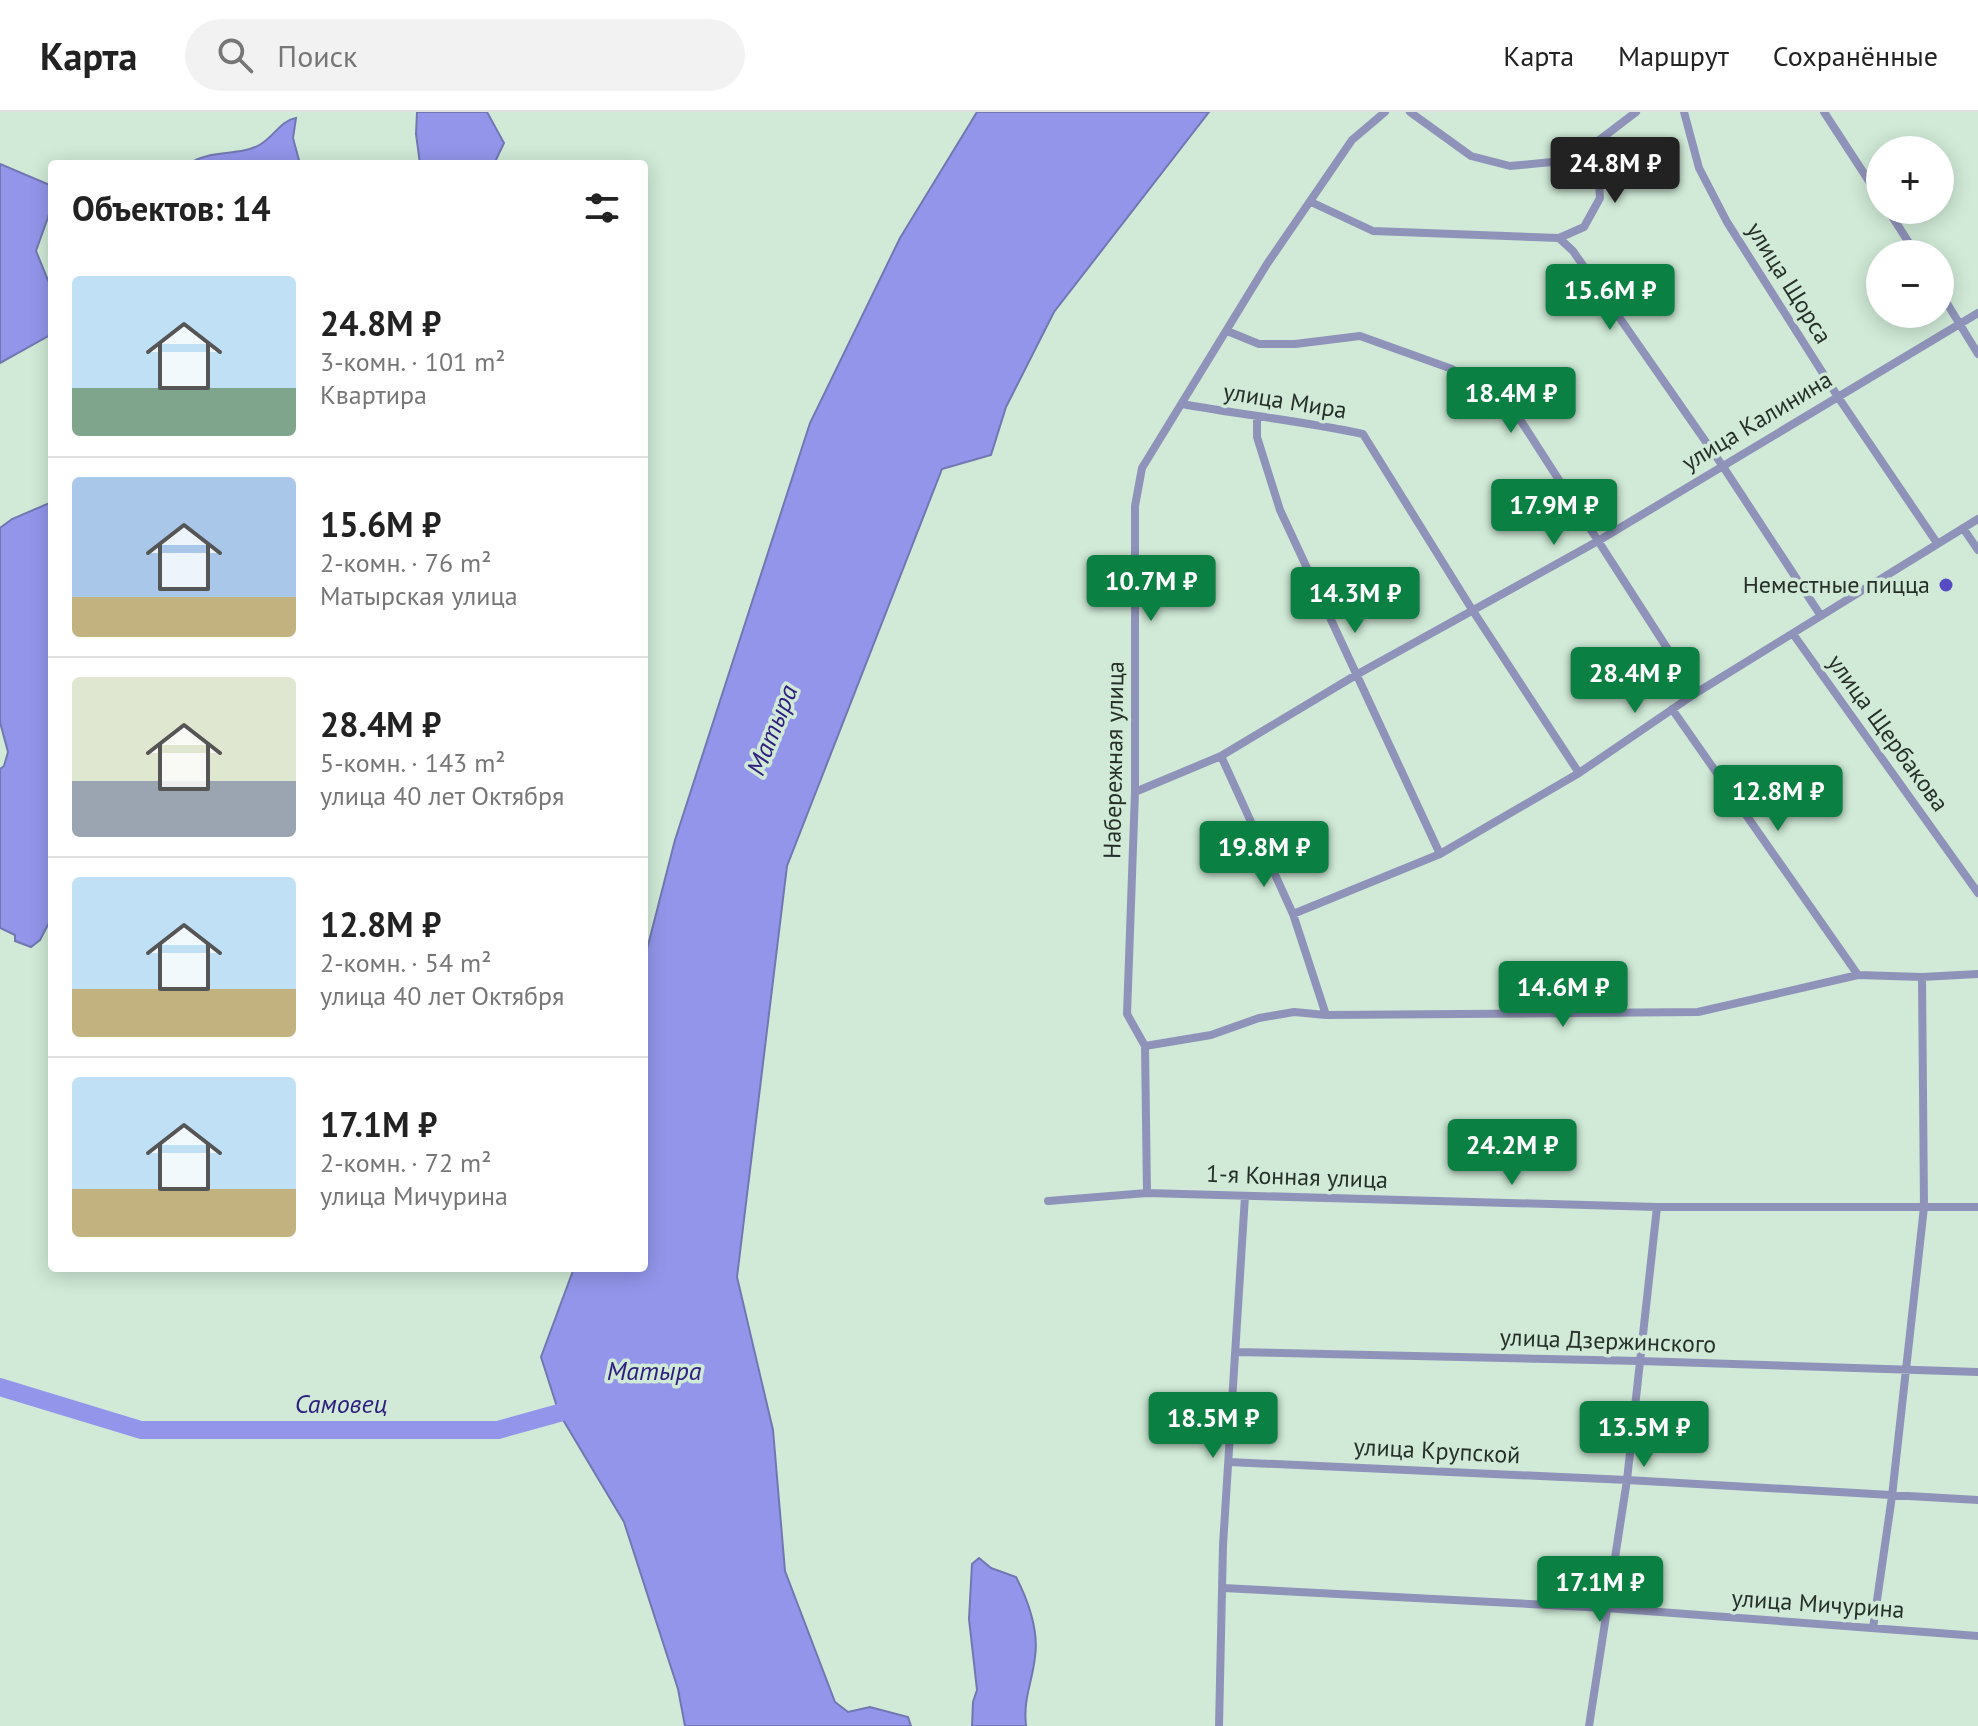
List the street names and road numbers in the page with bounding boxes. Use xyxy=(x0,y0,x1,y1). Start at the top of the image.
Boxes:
street label: улица Щорса xyxy=(1740,216,1839,349)
street label: улица Калинина xyxy=(1676,363,1838,478)
street label: улица Мира xyxy=(1221,375,1349,426)
street label: улица Щербакова xyxy=(1821,648,1956,817)
street label: Набережная улица xyxy=(1096,661,1131,859)
street label: 1-я Конная улица xyxy=(1205,1158,1389,1195)
street label: улица Дзержинского xyxy=(1499,1321,1717,1360)
street label: улица Крупской xyxy=(1353,1431,1521,1470)
street label: улица Мичурина xyxy=(1730,1582,1906,1625)

